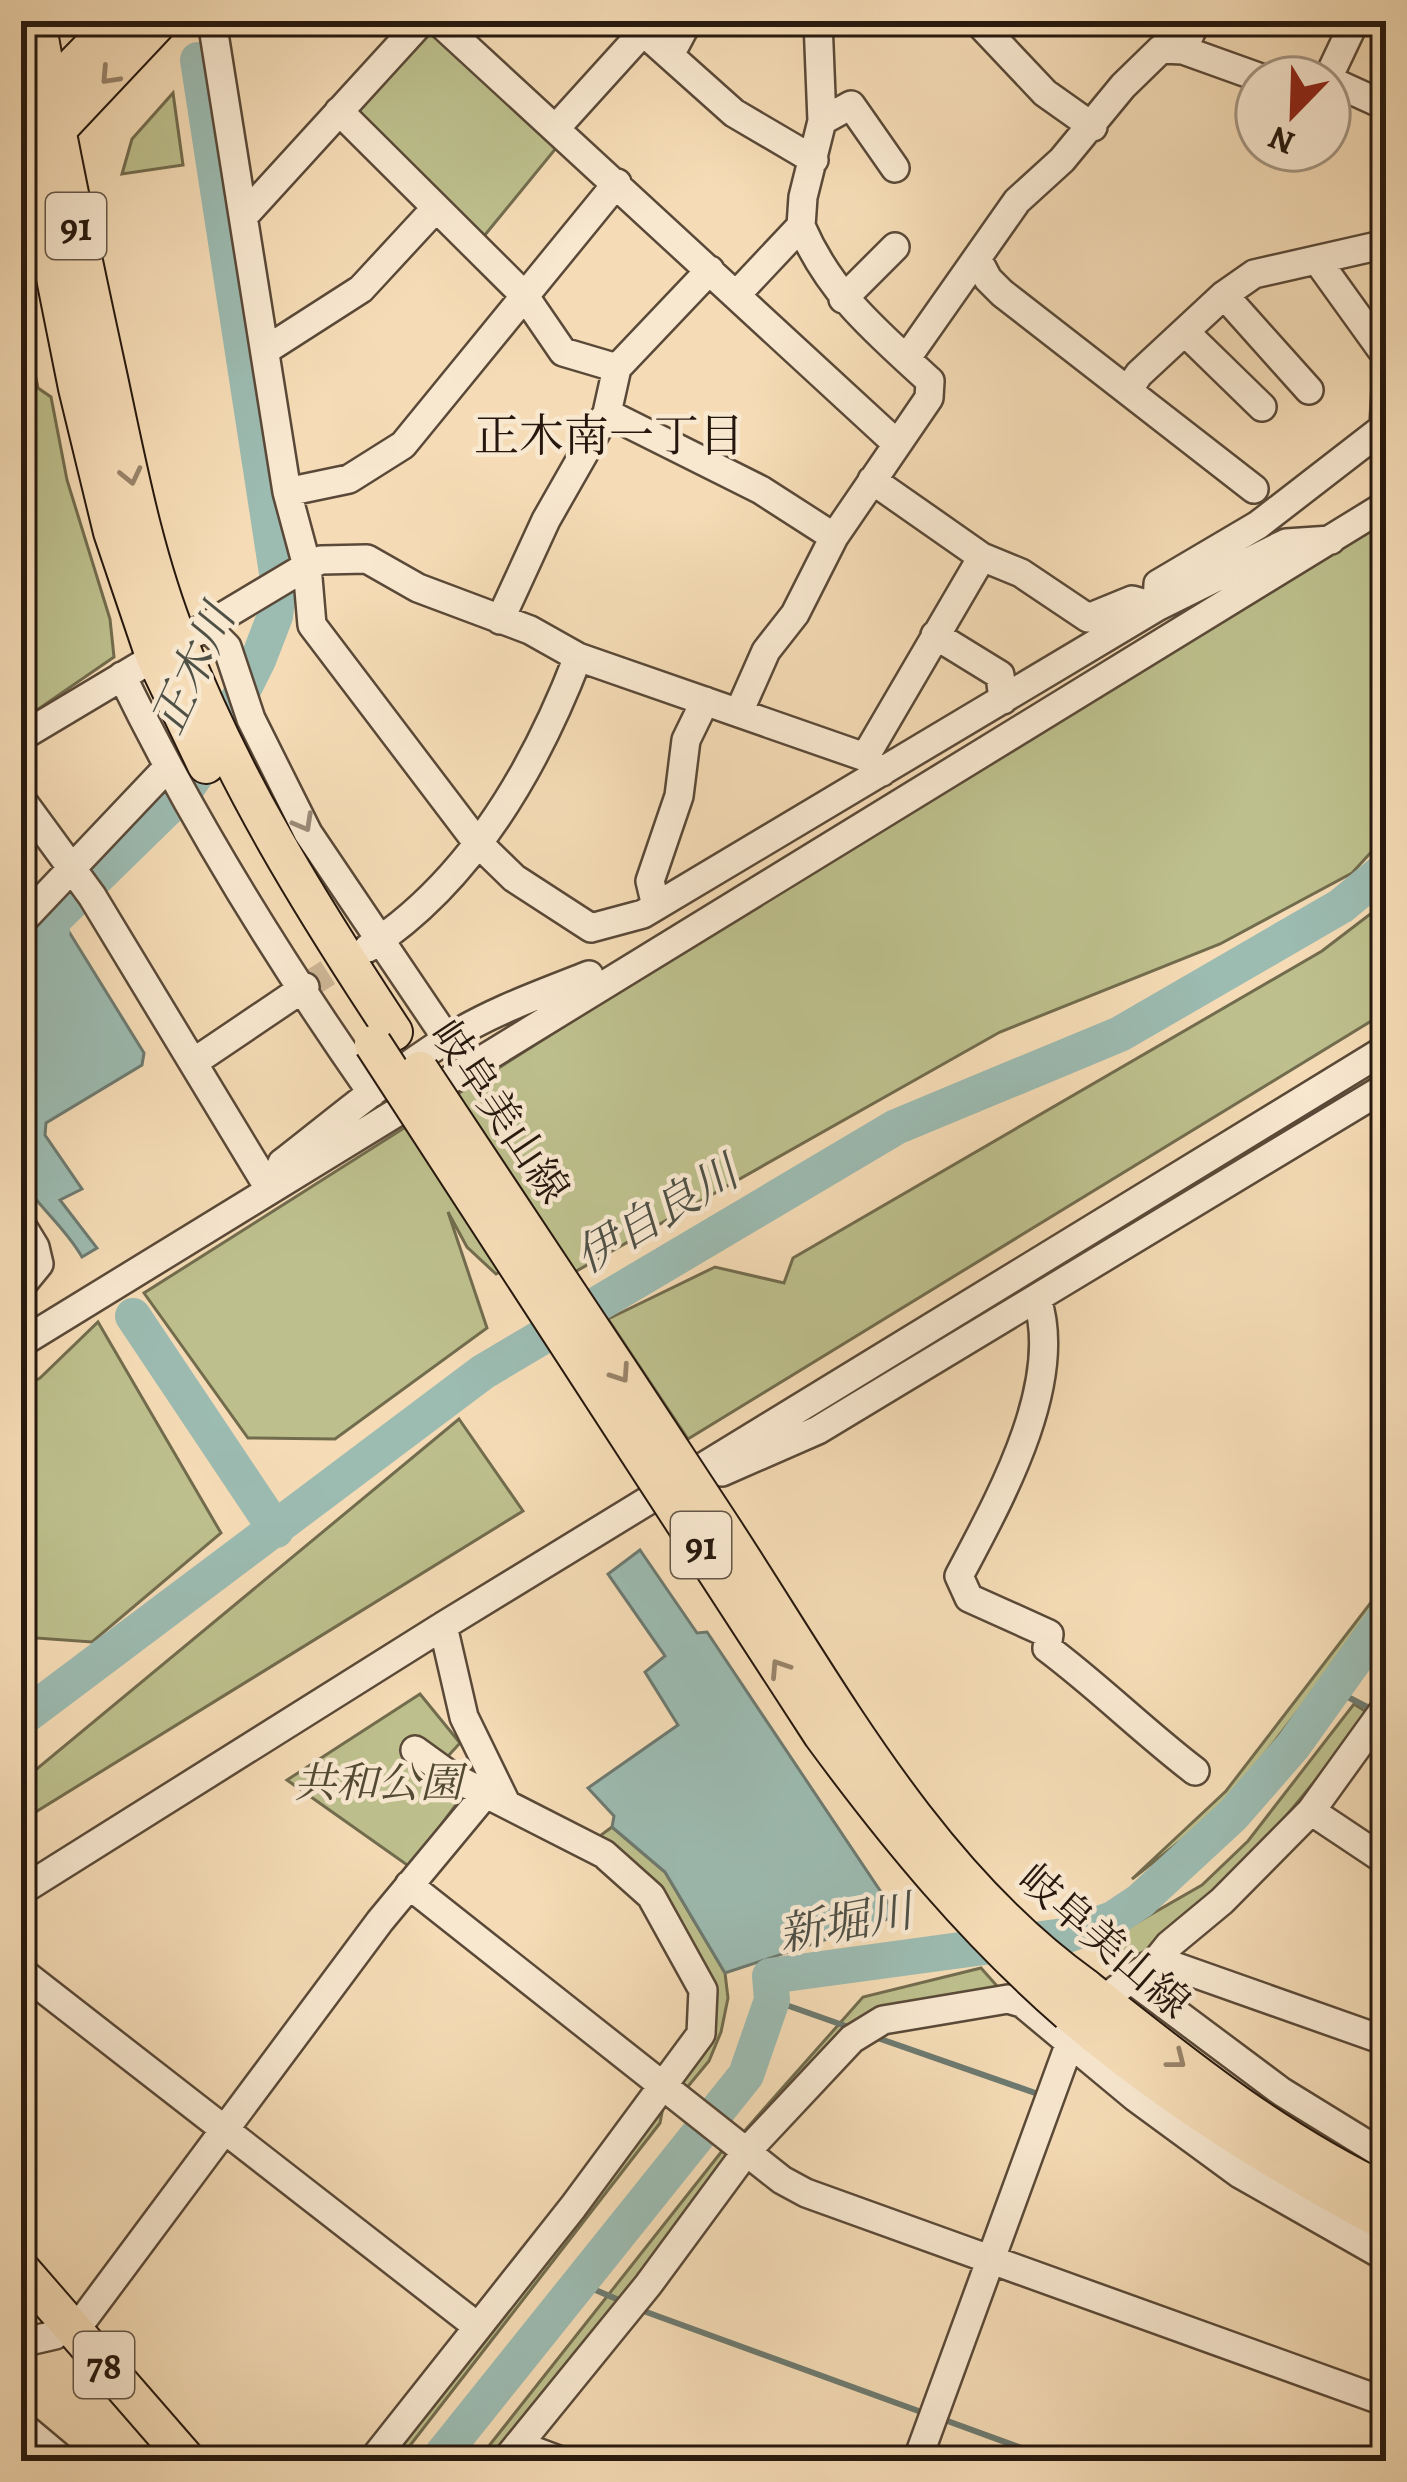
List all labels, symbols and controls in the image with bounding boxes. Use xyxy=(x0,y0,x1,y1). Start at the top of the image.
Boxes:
north arrow xyxy=(1233,54,1353,174)
one-way arrow xyxy=(101,62,123,83)
text: N xyxy=(1262,116,1301,167)
road number: 91 xyxy=(46,193,106,259)
district label: 正木南一丁目 xyxy=(474,405,744,467)
one-way arrow xyxy=(117,465,142,485)
water label: 正木川 xyxy=(136,591,252,744)
one-way arrow xyxy=(290,811,313,832)
street label: 岐阜美山線 xyxy=(418,1008,583,1214)
water label: 伊自良川 xyxy=(563,1139,754,1288)
one-way arrow xyxy=(607,1361,629,1383)
road number: 91 xyxy=(671,1512,731,1578)
one-way arrow xyxy=(772,1659,794,1681)
park label: 共和公園 xyxy=(294,1754,468,1811)
street label: 岐阜美山線 xyxy=(1007,1850,1203,2031)
water label: 新堀川 xyxy=(773,1879,922,1966)
one-way arrow xyxy=(1163,2046,1185,2067)
road number: 78 xyxy=(74,2332,134,2398)

